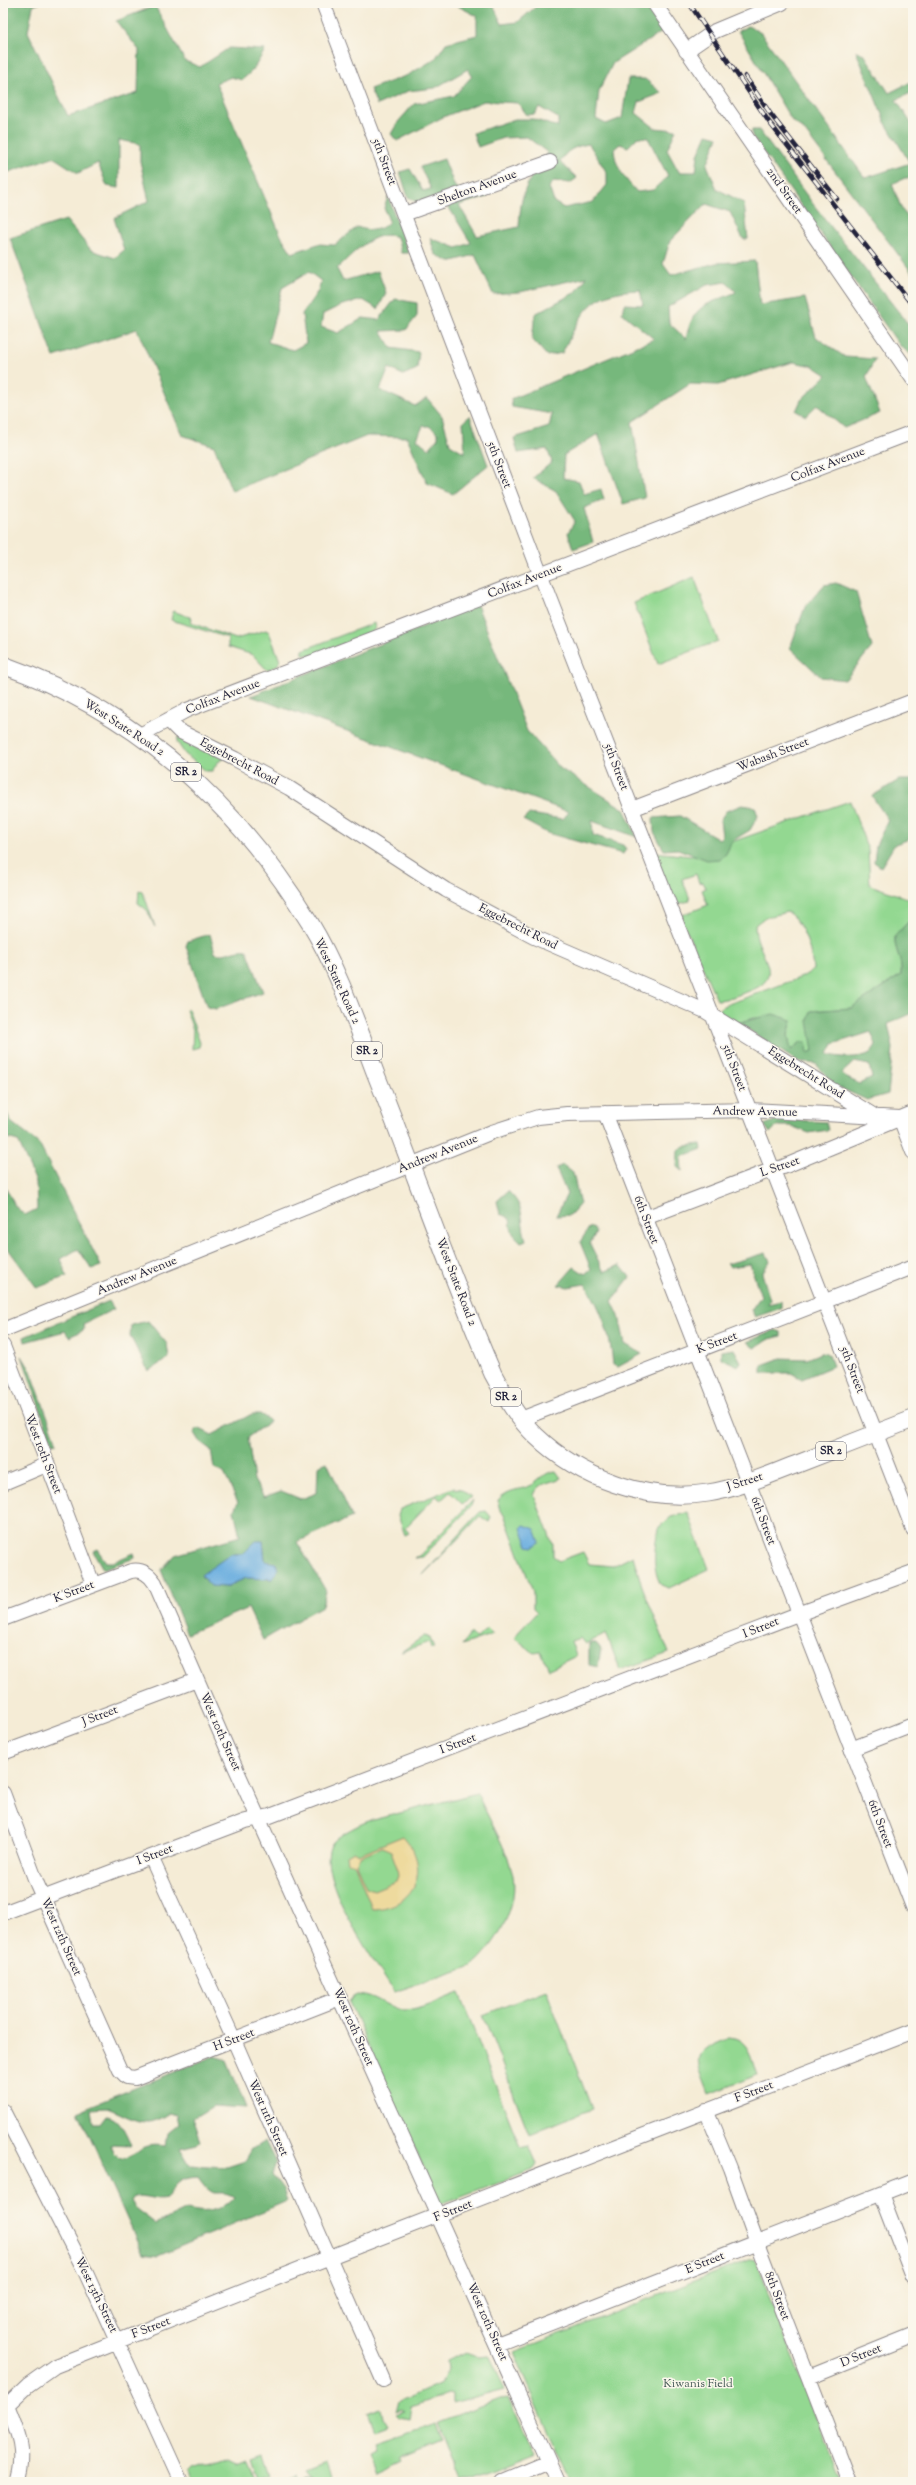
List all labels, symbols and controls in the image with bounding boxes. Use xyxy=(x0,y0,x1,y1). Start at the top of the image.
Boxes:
street label: 5th Street xyxy=(366,135,401,188)
street label: 2nd Street xyxy=(761,164,807,218)
street label: Shelton Avenue xyxy=(435,165,520,211)
street label: 5th Street xyxy=(481,438,516,491)
street label: Colfax Avenue xyxy=(788,442,868,487)
street label: Colfax Avenue xyxy=(485,558,565,603)
street label: Colfax Avenue xyxy=(183,674,263,719)
street label: West State Road 2 xyxy=(80,695,168,761)
street label: Wabash Street xyxy=(735,733,811,777)
street label: Eggebrecht Road xyxy=(196,734,282,790)
street label: 5th Street xyxy=(598,740,633,793)
road number: SR 2 xyxy=(171,763,201,781)
street label: Eggebrecht Road xyxy=(475,899,561,955)
street label: West State Road 2 xyxy=(309,935,365,1027)
street label: 5th Street xyxy=(716,1041,751,1094)
road number: SR 2 xyxy=(352,1042,382,1060)
street label: Eggebrecht Road xyxy=(764,1042,848,1104)
street label: Andrew Avenue xyxy=(712,1102,798,1122)
street label: Andrew Avenue xyxy=(395,1130,481,1178)
street label: L Street xyxy=(758,1152,802,1182)
street label: 6th Street xyxy=(629,1193,663,1247)
street label: West State Road 2 xyxy=(431,1235,481,1329)
street label: Andrew Avenue xyxy=(94,1252,180,1300)
street label: K Street xyxy=(694,1327,740,1359)
street label: 5th Street xyxy=(834,1343,869,1396)
road number: SR 2 xyxy=(491,1388,521,1406)
street label: West 10th Street xyxy=(20,1412,66,1496)
road number: SR 2 xyxy=(816,1442,846,1460)
street label: J Street xyxy=(724,1468,765,1497)
street label: 6th Street xyxy=(746,1494,780,1548)
street label: K Street xyxy=(51,1576,97,1608)
street label: I Street xyxy=(740,1613,782,1643)
street label: West 10th Street xyxy=(195,1690,245,1774)
street label: J Street xyxy=(79,1701,121,1731)
street label: I Street xyxy=(437,1729,479,1759)
street label: 6th Street xyxy=(863,1797,897,1851)
street label: I Street xyxy=(134,1840,176,1870)
street label: West 12th Street xyxy=(36,1895,86,1979)
street label: West 10th Street xyxy=(328,1985,378,2069)
street label: H Street xyxy=(211,2024,257,2056)
street label: F Street xyxy=(732,2076,776,2108)
street label: West 11th Street xyxy=(243,2077,293,2159)
street label: F Street xyxy=(431,2195,475,2227)
street label: E Street xyxy=(683,2247,727,2279)
street label: West 13th Street xyxy=(70,2254,122,2336)
street label: 8th Street xyxy=(760,2269,794,2323)
street label: West 10th Street xyxy=(462,2280,512,2364)
street label: F Street xyxy=(129,2312,173,2344)
street label: D Street xyxy=(838,2340,884,2372)
park label: Kiwanis Field xyxy=(663,2375,733,2393)

